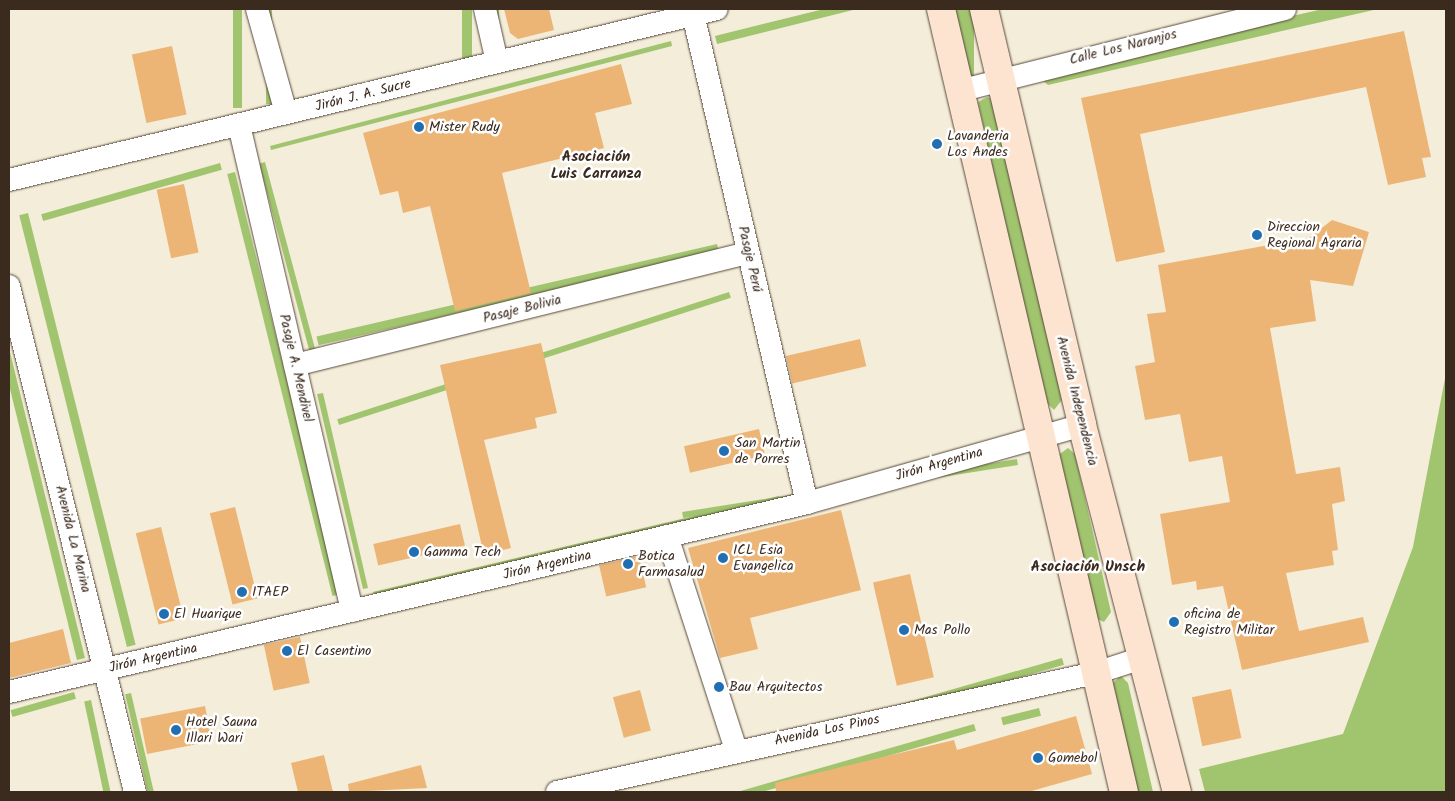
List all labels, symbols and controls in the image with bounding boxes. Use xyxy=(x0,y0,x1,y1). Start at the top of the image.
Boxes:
street label: Calle Los Naranjos xyxy=(1068,26,1178,68)
street label: Jirón J. A. Sucre xyxy=(313,75,413,115)
place label: Mister Rudy xyxy=(429,119,500,135)
marker: Mister Rudy xyxy=(413,121,425,133)
place label: Lavanderia Los Andes xyxy=(947,128,1009,160)
marker: Lavanderia Los Andes xyxy=(931,138,943,150)
district label: Asociación Luis Carranza xyxy=(551,148,641,183)
place label: Direccion Regional Agraria xyxy=(1267,219,1362,252)
street label: Pasaje Perú xyxy=(734,224,766,294)
marker: Direccion Regional Agraria xyxy=(1251,229,1263,241)
street label: Pasaje Bolivia xyxy=(481,291,563,327)
street label: Pasaje A. Mendivel xyxy=(275,312,317,424)
street label: Avenida Independencia xyxy=(1053,334,1101,468)
place label: San Martin de Porres xyxy=(735,435,801,468)
street label: Jirón Argentina xyxy=(893,443,985,485)
marker: San Martin de Porres xyxy=(717,444,731,458)
street label: Avenida La Marina xyxy=(52,484,94,594)
place label: ICL Esia Evangelica xyxy=(733,542,794,574)
place label: Gamma Tech xyxy=(424,544,501,560)
marker: Gamma Tech xyxy=(408,546,420,558)
street label: Jirón Argentina xyxy=(501,547,593,583)
place label: Botica Farmasalud xyxy=(638,548,704,580)
marker: ICL Esia Evangelica xyxy=(717,552,729,564)
marker: Botica Farmasalud xyxy=(622,558,634,570)
district label: Asociación Unsch xyxy=(1031,559,1145,577)
place label: ITAEP xyxy=(252,584,288,600)
marker: ITAEP xyxy=(236,586,248,598)
place label: El Huarique xyxy=(174,606,242,622)
place label: oficina de Registro Militar xyxy=(1184,606,1274,638)
marker: El Huarique xyxy=(158,608,170,620)
marker: oficina de Registro Militar xyxy=(1168,616,1180,628)
place label: Mas Pollo xyxy=(914,622,970,638)
marker: Mas Pollo xyxy=(898,624,910,636)
street label: Jirón Argentina xyxy=(107,640,199,676)
place label: El Casentino xyxy=(297,643,371,659)
marker: El Casentino xyxy=(281,645,293,657)
place label: Bau Arquitectos xyxy=(729,679,822,695)
marker: Bau Arquitectos xyxy=(713,681,725,693)
street label: Avenida Los Pinos xyxy=(773,711,881,749)
place label: Hotel Sauna Illari Wari xyxy=(186,714,257,746)
marker: Hotel Sauna Illari Wari xyxy=(170,724,182,736)
place label: Gomebol xyxy=(1048,750,1097,766)
marker: Gomebol xyxy=(1032,752,1044,764)

